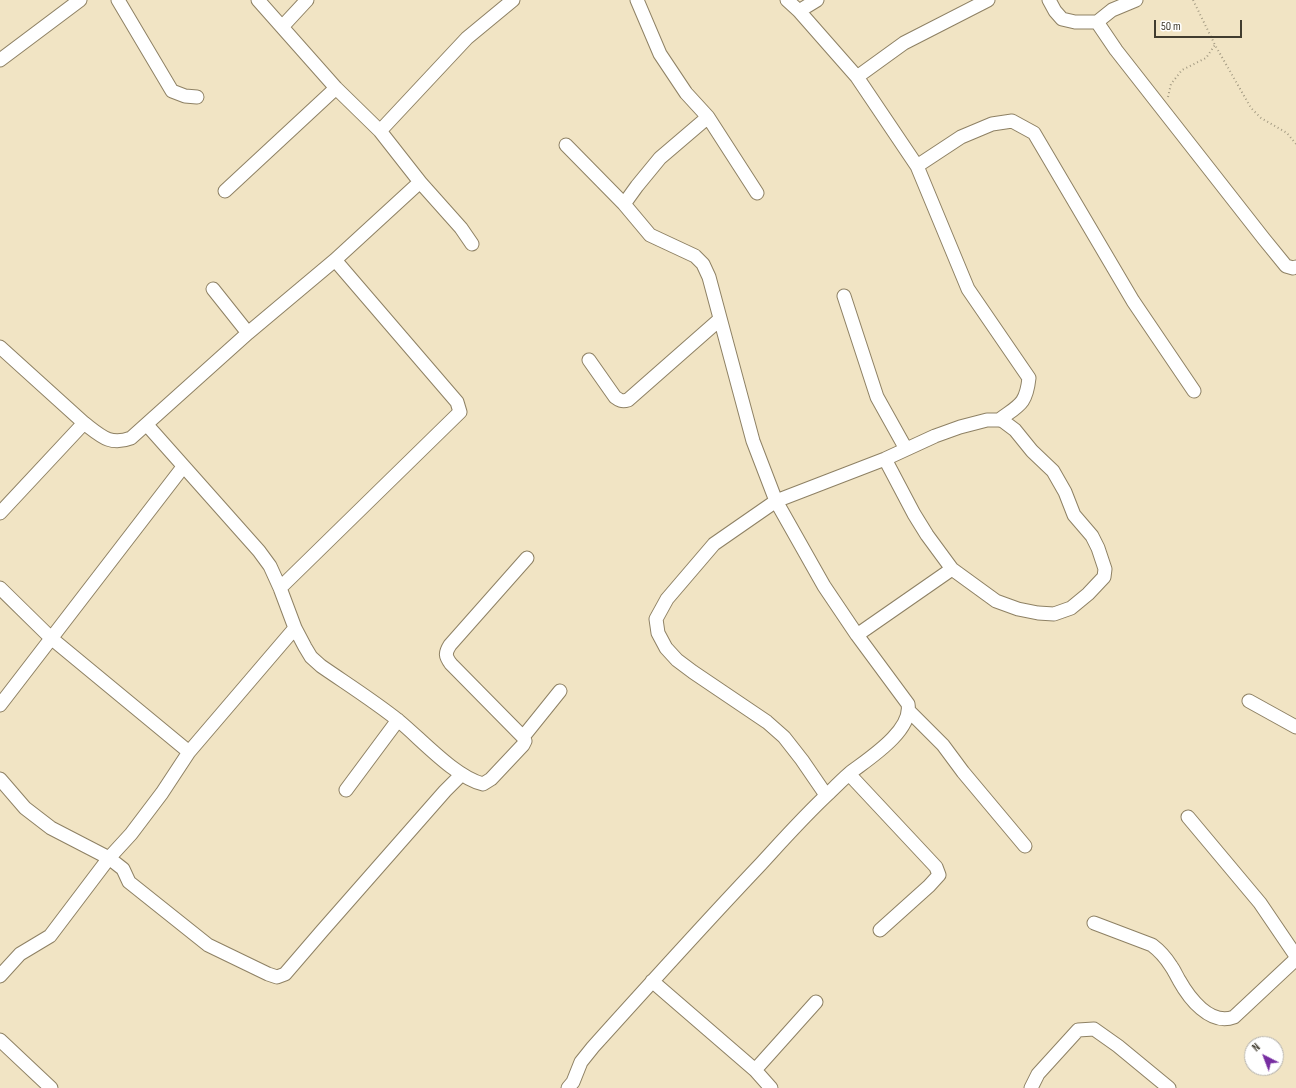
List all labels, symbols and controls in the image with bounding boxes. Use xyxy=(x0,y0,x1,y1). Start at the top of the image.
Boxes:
scale bar xyxy=(1156,12,1244,38)
text: 50 m xyxy=(1161,19,1181,34)
north arrow xyxy=(1244,1036,1284,1076)
text: N xyxy=(1250,1041,1263,1054)

